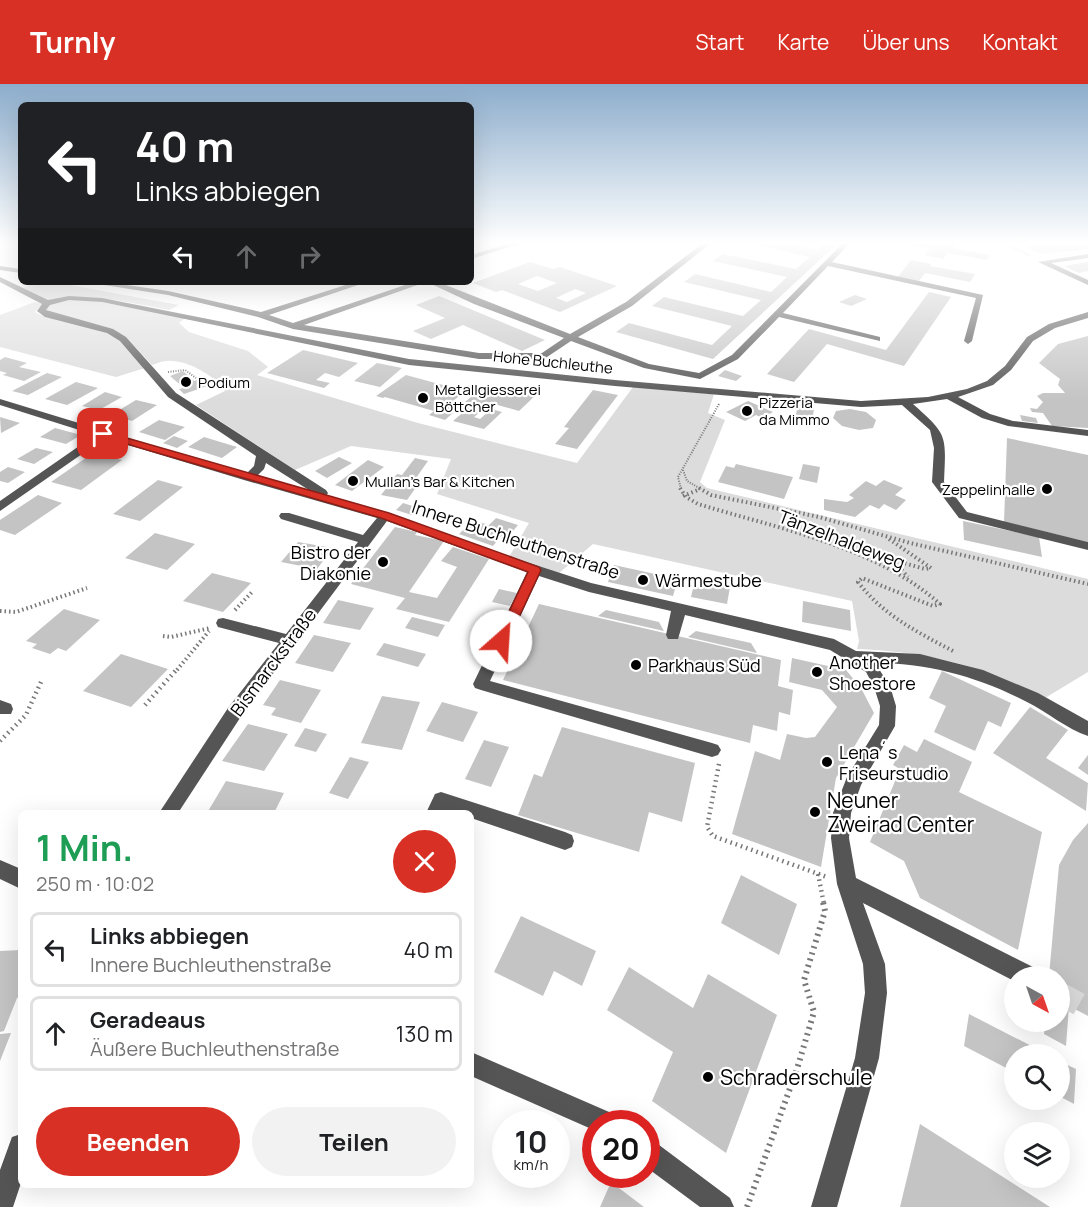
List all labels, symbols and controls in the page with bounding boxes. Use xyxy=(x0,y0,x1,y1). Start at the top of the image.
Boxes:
text: Turnly xyxy=(30,23,115,61)
text: Start xyxy=(695,28,744,56)
text: Karte xyxy=(777,28,829,56)
text: Über uns xyxy=(862,28,950,56)
text: Kontakt xyxy=(983,28,1058,56)
text: 40 m xyxy=(135,117,234,175)
icon: left xyxy=(36,126,114,204)
text: Links abbiegen xyxy=(135,172,320,209)
icon: left xyxy=(167,240,200,273)
icon: ahead xyxy=(230,240,263,273)
icon: right xyxy=(293,240,326,273)
street label: Hohe Buchleuthe xyxy=(492,345,614,379)
place label: Podium xyxy=(198,372,250,393)
marker: Podium xyxy=(179,375,193,389)
place label: Metallgiesserei Böttcher xyxy=(435,379,541,417)
marker: Metallgiesserei Böttcher xyxy=(416,391,430,405)
place label: Pizzeria da Mimmo xyxy=(759,392,830,430)
marker: Pizzeria da Mimmo xyxy=(740,404,754,418)
pin xyxy=(77,408,128,459)
icon: arrive xyxy=(86,417,119,450)
place label: Mullan's Bar & Kitchen xyxy=(365,471,515,492)
marker: Mullan's Bar & Kitchen xyxy=(346,474,360,488)
place label: Zeppelinhalle xyxy=(942,479,1035,500)
marker: Zeppelinhalle xyxy=(1040,482,1054,496)
street label: Innere Buchleuthenstraße xyxy=(409,494,623,584)
street label: Tänzelhaldeweg xyxy=(775,504,909,574)
place label: Bistro der Diakonie xyxy=(291,540,371,585)
marker: Bistro der Diakonie xyxy=(376,555,390,569)
place label: Wärmestube xyxy=(655,568,762,592)
marker: Wärmestube xyxy=(636,573,650,587)
street label: Bismarckstraße xyxy=(225,603,321,721)
position arrow xyxy=(469,609,533,673)
place label: Another Shoestore xyxy=(829,650,916,695)
place label: Parkhaus Süd xyxy=(648,653,761,677)
marker: Parkhaus Süd xyxy=(629,658,643,672)
marker: Another Shoestore xyxy=(810,665,824,679)
place label: Lena´s Friseurstudio xyxy=(839,740,948,785)
marker: Lena´s Friseurstudio xyxy=(820,755,834,769)
place label: Neuner Zweirad Center xyxy=(827,786,975,838)
marker: Neuner Zweirad Center xyxy=(808,805,822,819)
text: 1 Min. xyxy=(36,823,133,872)
button: close xyxy=(393,830,456,893)
text: 250 m · 10:02 xyxy=(36,870,154,897)
text: Links abbiegen xyxy=(90,921,249,951)
icon: left xyxy=(39,933,72,966)
text: 40 m xyxy=(404,935,453,965)
text: Innere Buchleuthenstraße xyxy=(90,951,331,978)
north arrow xyxy=(1004,966,1070,1032)
map controls xyxy=(1004,966,1070,1188)
text: Geradeaus xyxy=(90,1005,205,1035)
icon: ahead xyxy=(39,1017,72,1050)
text: 130 m xyxy=(396,1019,453,1049)
text: Äußere Buchleuthenstraße xyxy=(90,1035,340,1062)
button: search xyxy=(1004,1044,1070,1110)
place label: Schraderschule xyxy=(720,1063,873,1091)
marker: Schraderschule xyxy=(701,1070,715,1084)
button: Beenden xyxy=(36,1107,240,1176)
button: Teilen xyxy=(252,1107,456,1176)
speed limit sign: 20 xyxy=(582,1110,660,1188)
text: 10 xyxy=(515,1121,547,1162)
button: layers xyxy=(1004,1122,1070,1188)
text: km/h xyxy=(514,1154,548,1175)

